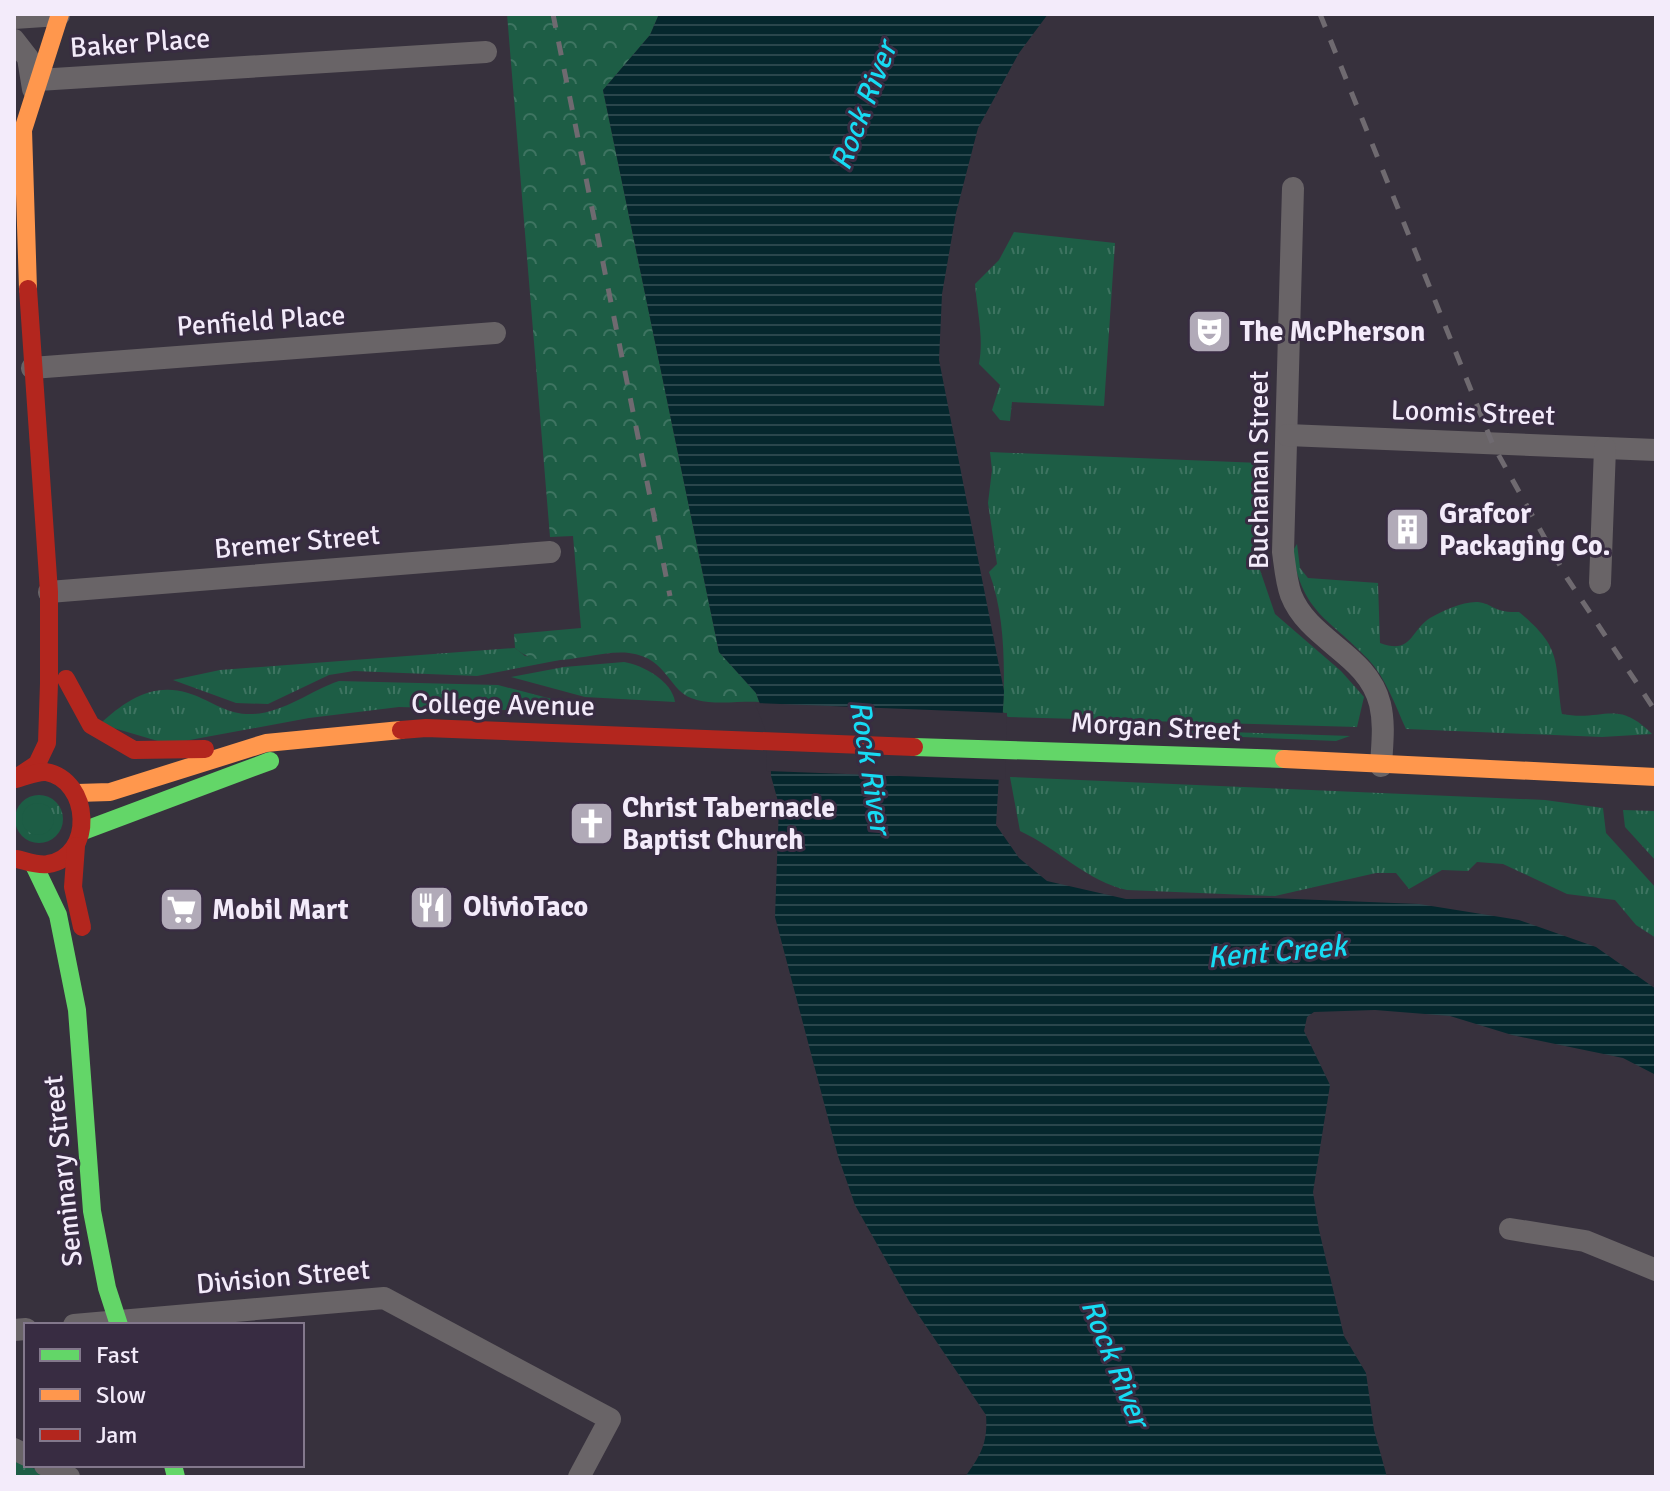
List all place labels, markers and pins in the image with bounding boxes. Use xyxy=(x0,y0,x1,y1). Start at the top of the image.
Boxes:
theatre icon: The McPherson xyxy=(1185,308,1233,356)
place label: The McPherson xyxy=(1240,315,1425,349)
place label: Grafcor Packaging Co. xyxy=(1439,497,1610,563)
building icon: Grafcor Packaging Co. xyxy=(1384,506,1432,554)
place label: Christ Tabernacle Baptist Church xyxy=(622,791,835,857)
church icon: Christ Tabernacle Baptist Church xyxy=(567,800,615,848)
restaurant icon: OlivioTaco xyxy=(408,883,456,931)
supermarket icon: Mobil Mart xyxy=(157,886,205,934)
place label: OlivioTaco xyxy=(463,890,588,924)
place label: Mobil Mart xyxy=(212,893,349,927)

